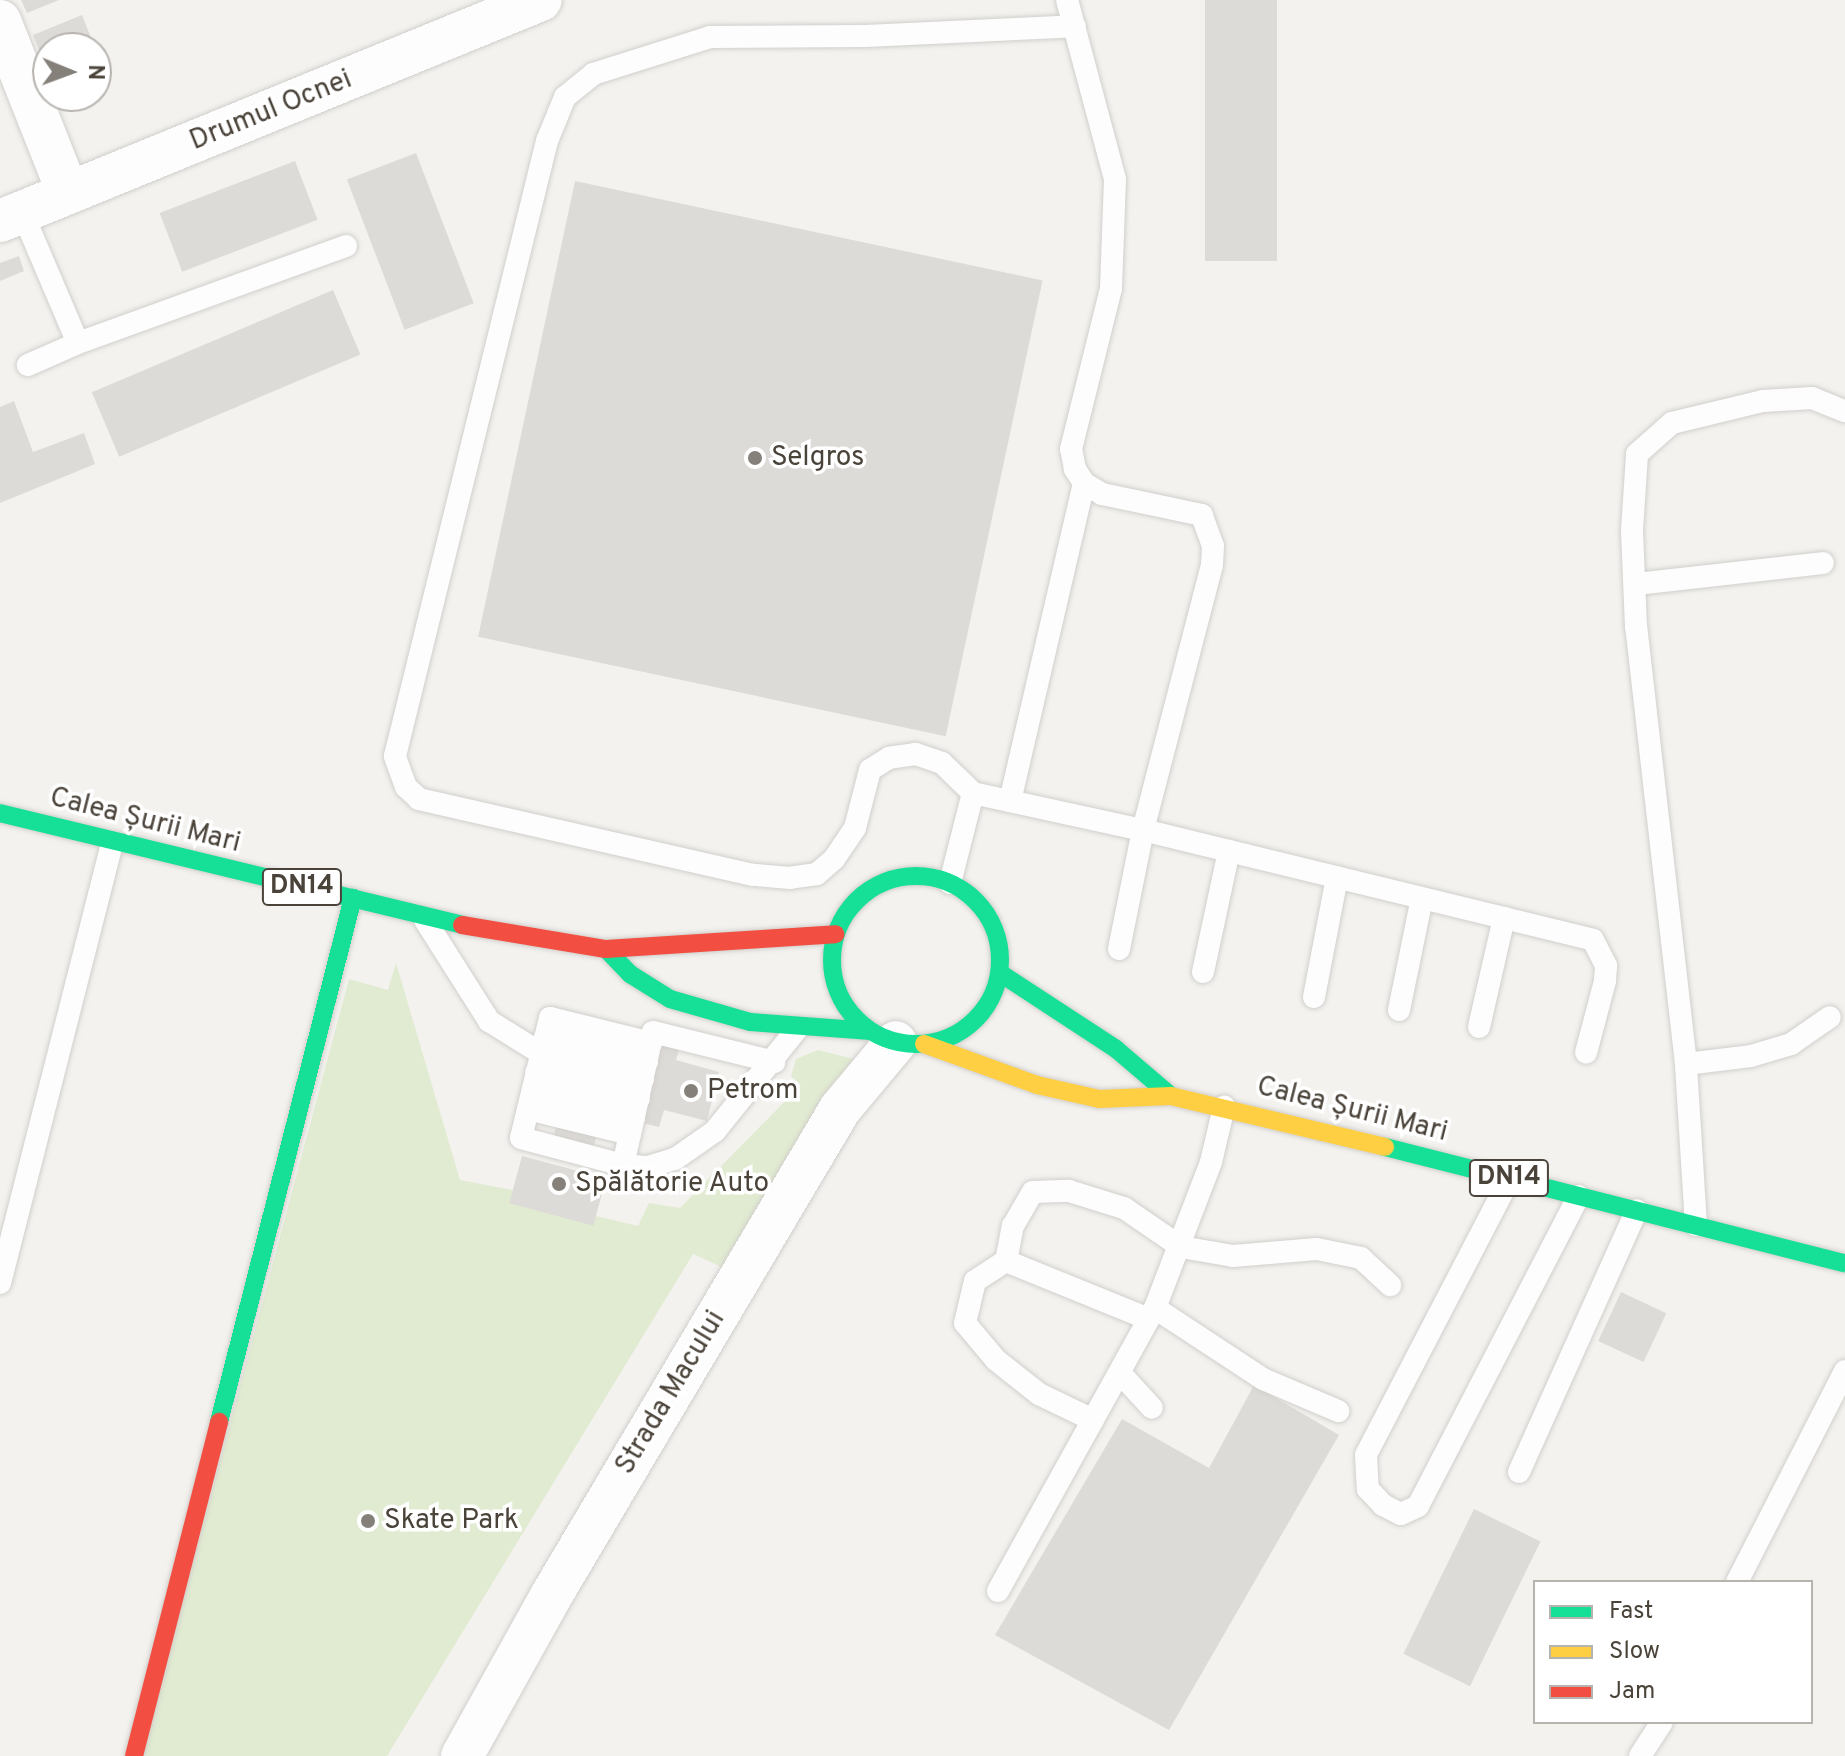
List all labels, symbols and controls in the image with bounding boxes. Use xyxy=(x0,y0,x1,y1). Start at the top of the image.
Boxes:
north arrow xyxy=(32,32,112,112)
street label: Drumul Ocnei xyxy=(185,63,357,159)
text: N xyxy=(81,64,108,81)
place label: Selgros xyxy=(771,441,864,475)
marker: Selgros xyxy=(746,449,764,467)
street label: Calea Șurii Mari xyxy=(46,781,244,861)
road number: DN14 xyxy=(260,865,344,909)
street label: Calea Șurii Mari xyxy=(1253,1070,1451,1150)
place label: Petrom xyxy=(707,1074,798,1108)
marker: Petrom xyxy=(682,1082,700,1100)
road number: DN14 xyxy=(1467,1156,1551,1200)
place label: Spălătorie Auto xyxy=(575,1167,770,1201)
marker: Spălătorie Auto xyxy=(550,1175,568,1193)
street label: Strada Macului xyxy=(609,1305,733,1481)
place label: Skate Park xyxy=(384,1504,519,1538)
marker: Skate Park xyxy=(359,1512,377,1530)
legend xyxy=(1533,1580,1813,1724)
text: Fast xyxy=(1609,1597,1653,1627)
text: Slow xyxy=(1609,1637,1660,1667)
text: Jam xyxy=(1609,1677,1655,1707)

